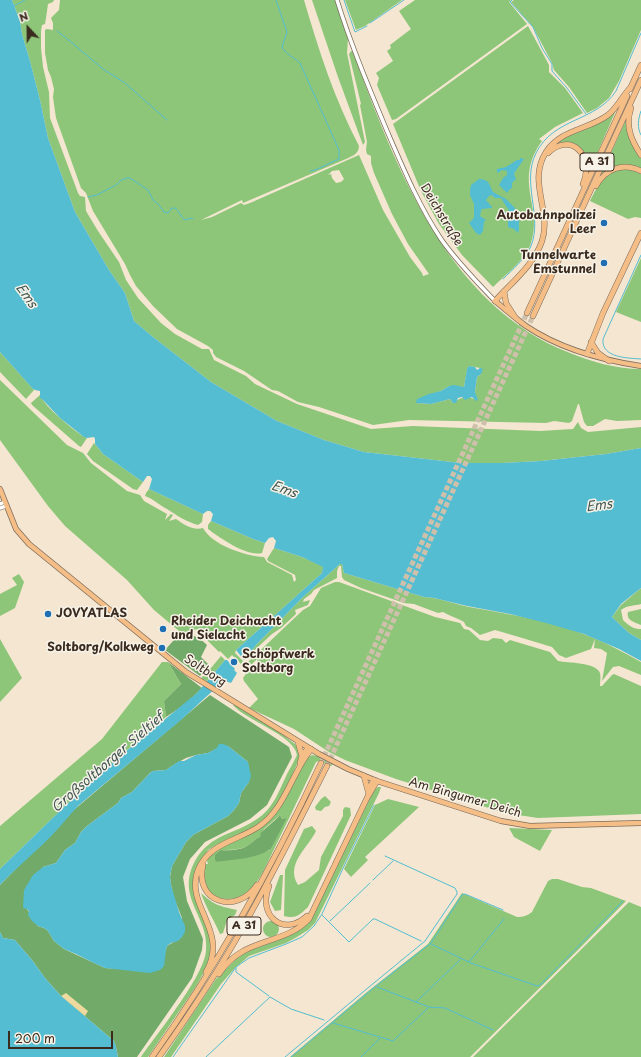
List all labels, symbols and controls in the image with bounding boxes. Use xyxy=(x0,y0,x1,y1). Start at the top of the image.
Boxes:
text: N xyxy=(16,7,31,26)
north arrow xyxy=(8,8,48,48)
road number: A 31 xyxy=(580,153,614,171)
street label: Deichstraße xyxy=(417,181,465,249)
place label: Autobahnpolizei Leer xyxy=(497,209,596,237)
marker: Autobahnpolizei Leer xyxy=(599,218,609,228)
place label: Tunnelwarte Emstunnel xyxy=(520,249,596,277)
marker: Tunnelwarte Emstunnel xyxy=(599,258,609,268)
water label: Ems xyxy=(12,281,40,311)
water label: Ems xyxy=(269,478,299,502)
water label: Ems xyxy=(585,497,613,515)
place label: JOVYATLAS xyxy=(56,607,127,621)
marker: JOVYATLAS xyxy=(43,609,53,619)
place label: Rheider Deichacht und Sielacht xyxy=(171,615,282,643)
marker: Rheider Deichacht und Sielacht xyxy=(158,624,168,634)
place label: Soltborg/Kolkweg xyxy=(47,641,154,655)
marker: Soltborg/Kolkweg xyxy=(157,643,167,653)
place label: Schöpfwerk Soltborg xyxy=(242,648,315,676)
street label: Soltborg xyxy=(181,652,229,690)
marker: Schöpfwerk Soltborg xyxy=(229,657,239,667)
water label: Großsoltborger Sieltief xyxy=(49,710,167,816)
street label: Am Bingumer Deich xyxy=(407,775,523,821)
road number: A 31 xyxy=(227,917,261,935)
scale bar xyxy=(10,1023,115,1049)
text: 200 m xyxy=(15,1029,55,1047)

